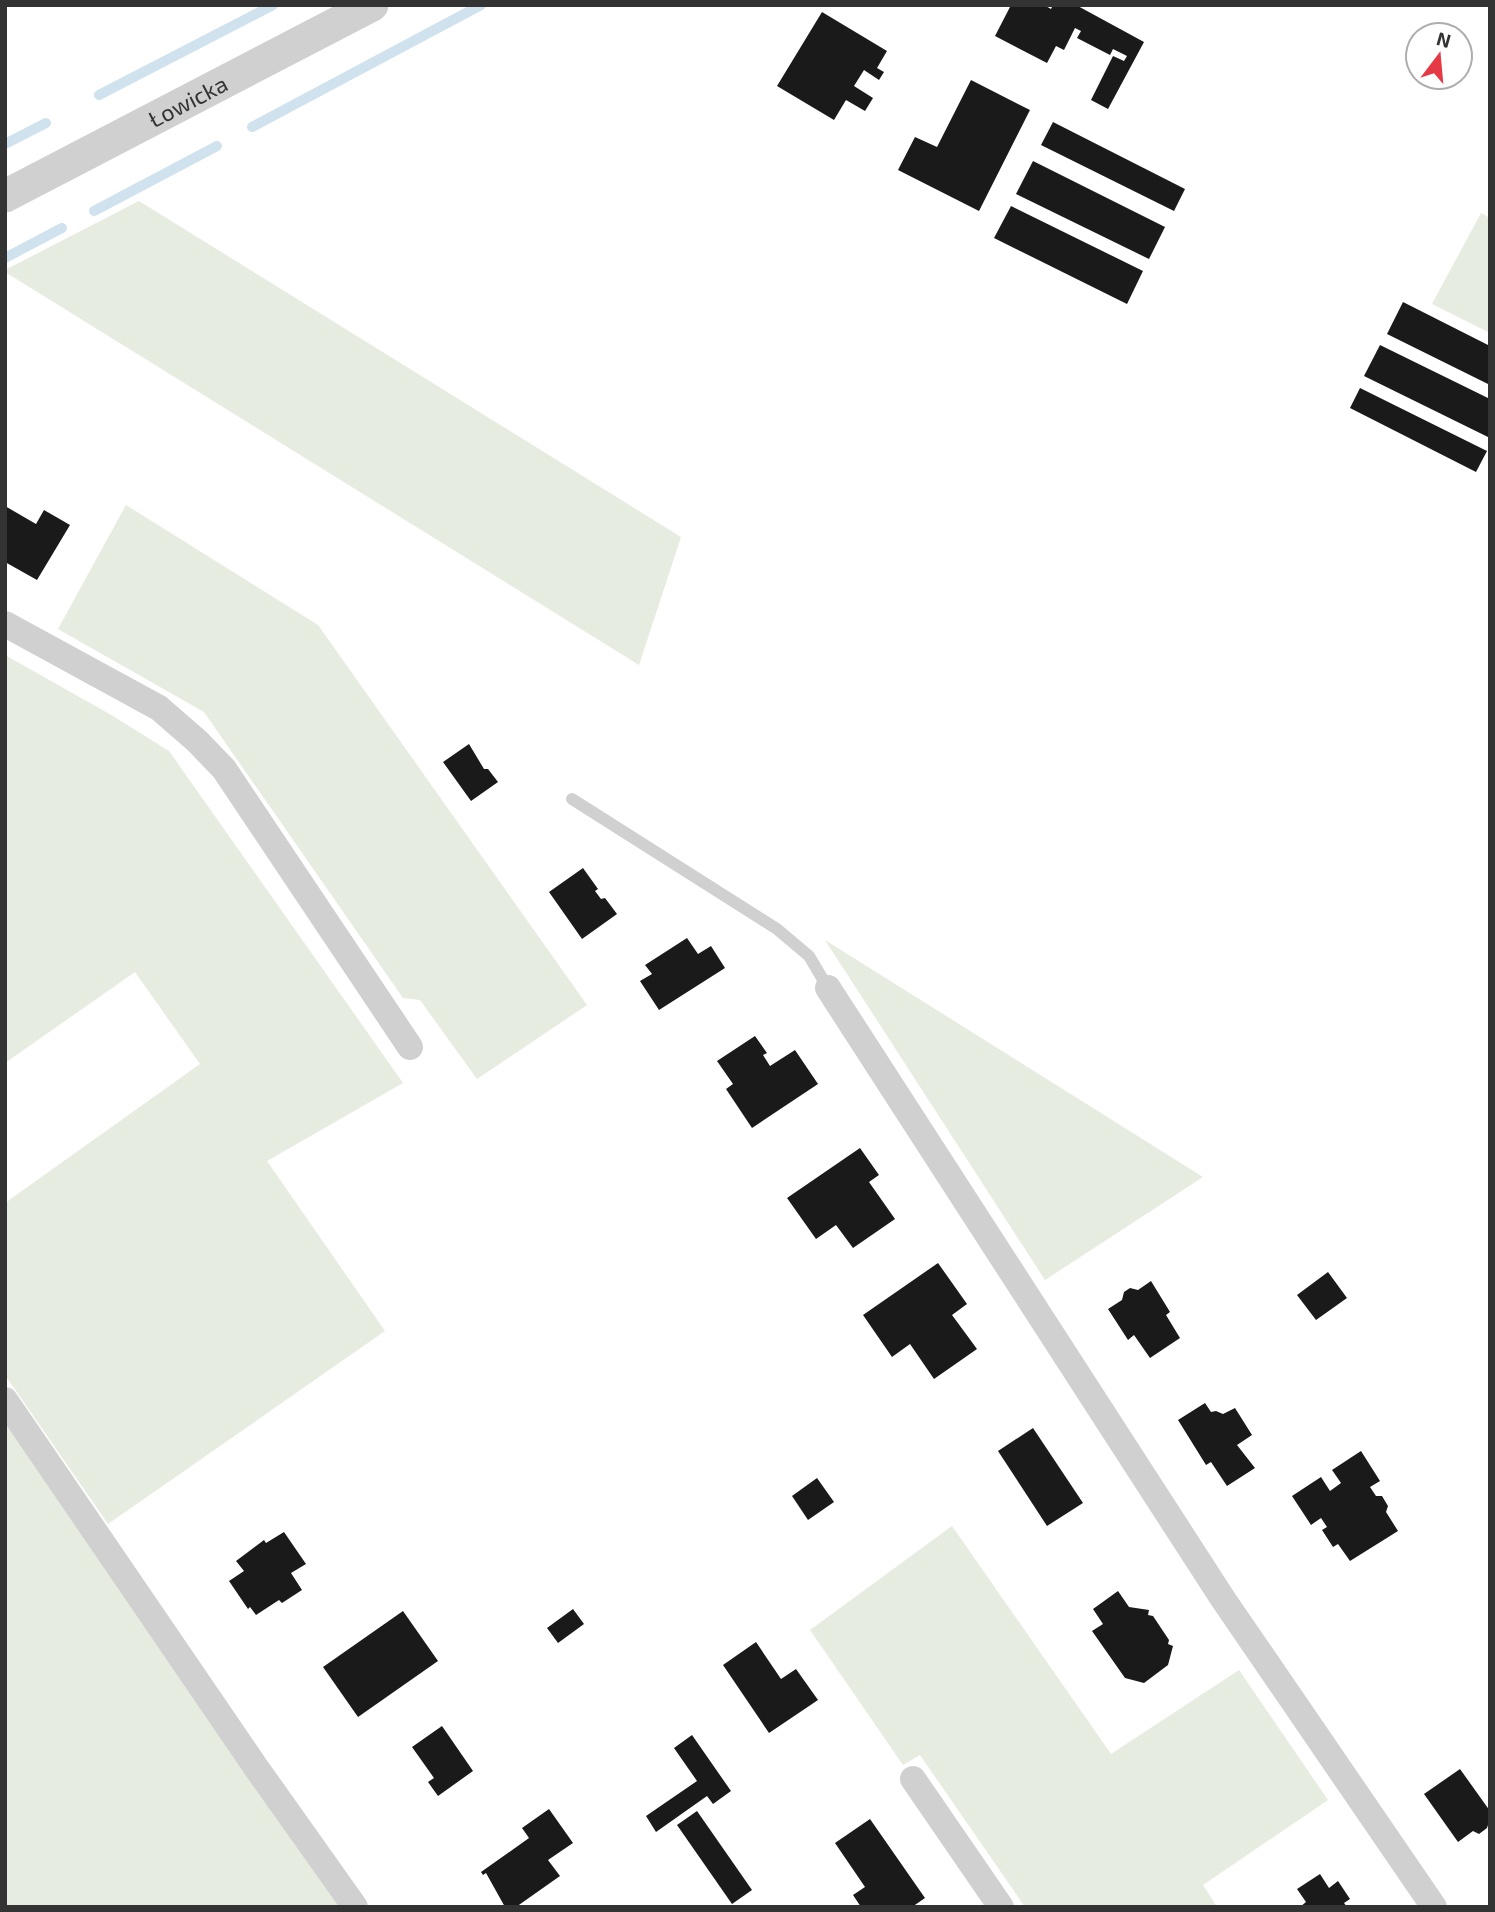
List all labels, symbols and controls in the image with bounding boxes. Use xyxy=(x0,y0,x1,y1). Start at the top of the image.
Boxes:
north arrow xyxy=(1404,21,1474,91)
text: N xyxy=(1434,26,1454,52)
street label: Łowicka xyxy=(143,69,232,133)

